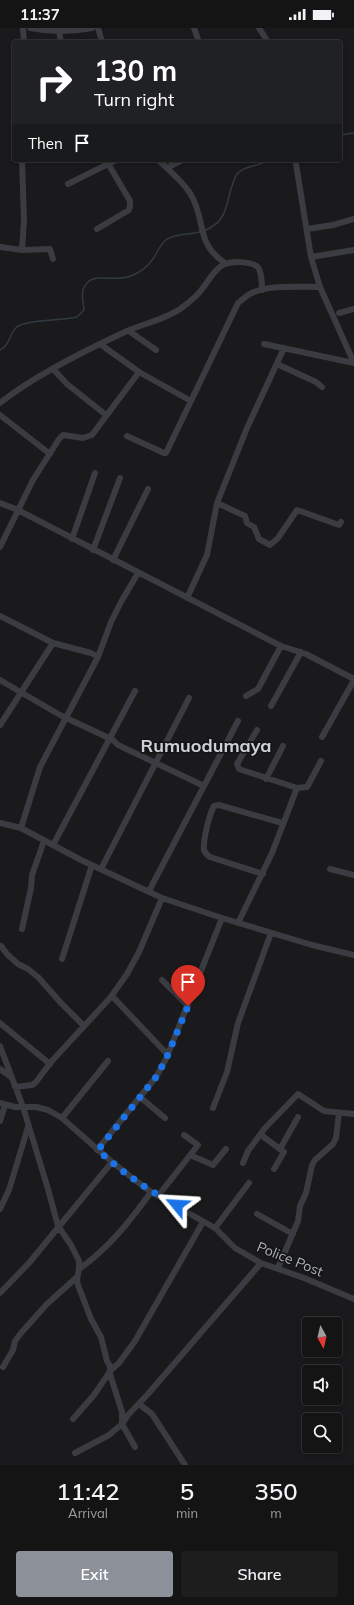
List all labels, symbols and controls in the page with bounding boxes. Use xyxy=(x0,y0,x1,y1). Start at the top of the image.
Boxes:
text: 11:37 xyxy=(20,5,60,24)
text: 130 m xyxy=(94,53,177,88)
icon: right xyxy=(28,56,80,108)
text: Turn right xyxy=(94,88,174,111)
icon: arrive xyxy=(71,132,93,154)
text: Then xyxy=(28,134,63,153)
district label: Rumuodumaya xyxy=(141,734,271,757)
pin xyxy=(171,965,205,1006)
icon: arrive xyxy=(177,971,199,993)
position arrow xyxy=(156,1184,198,1226)
street label: Police Post xyxy=(254,1238,326,1281)
north arrow xyxy=(302,1317,342,1357)
map controls xyxy=(302,1317,342,1453)
button: sound xyxy=(302,1365,342,1405)
button: search xyxy=(302,1413,342,1453)
text: 11:42 xyxy=(56,1476,120,1506)
text: 5 xyxy=(180,1476,194,1506)
text: 350 xyxy=(254,1476,298,1506)
text: Arrival xyxy=(68,1505,108,1521)
text: min xyxy=(176,1505,198,1521)
text: m xyxy=(270,1505,282,1521)
button: Exit xyxy=(16,1551,173,1597)
button: Share xyxy=(181,1551,338,1597)

